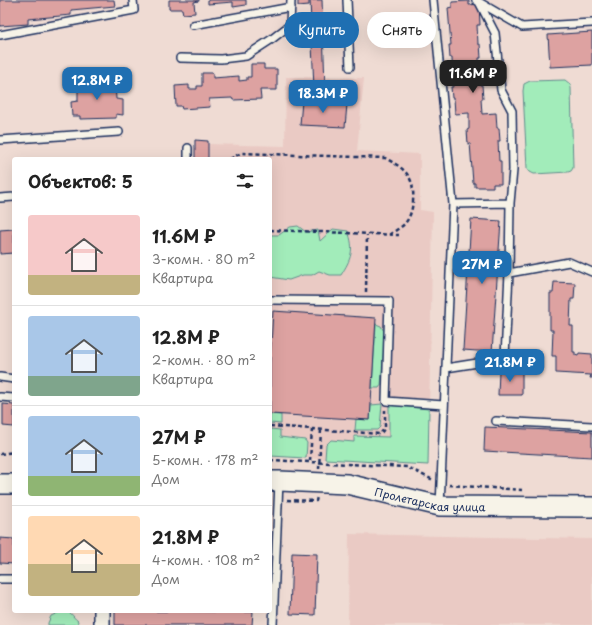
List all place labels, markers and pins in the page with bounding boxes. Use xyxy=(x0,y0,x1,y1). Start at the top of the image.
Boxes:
pin: 11.6M ₽ xyxy=(436,60,510,94)
pin: 12.8M ₽ xyxy=(60,67,134,101)
pin: 18.3M ₽ xyxy=(286,80,360,114)
pin: 27M ₽ xyxy=(454,251,510,285)
pin: 21.8M ₽ xyxy=(473,349,547,383)

